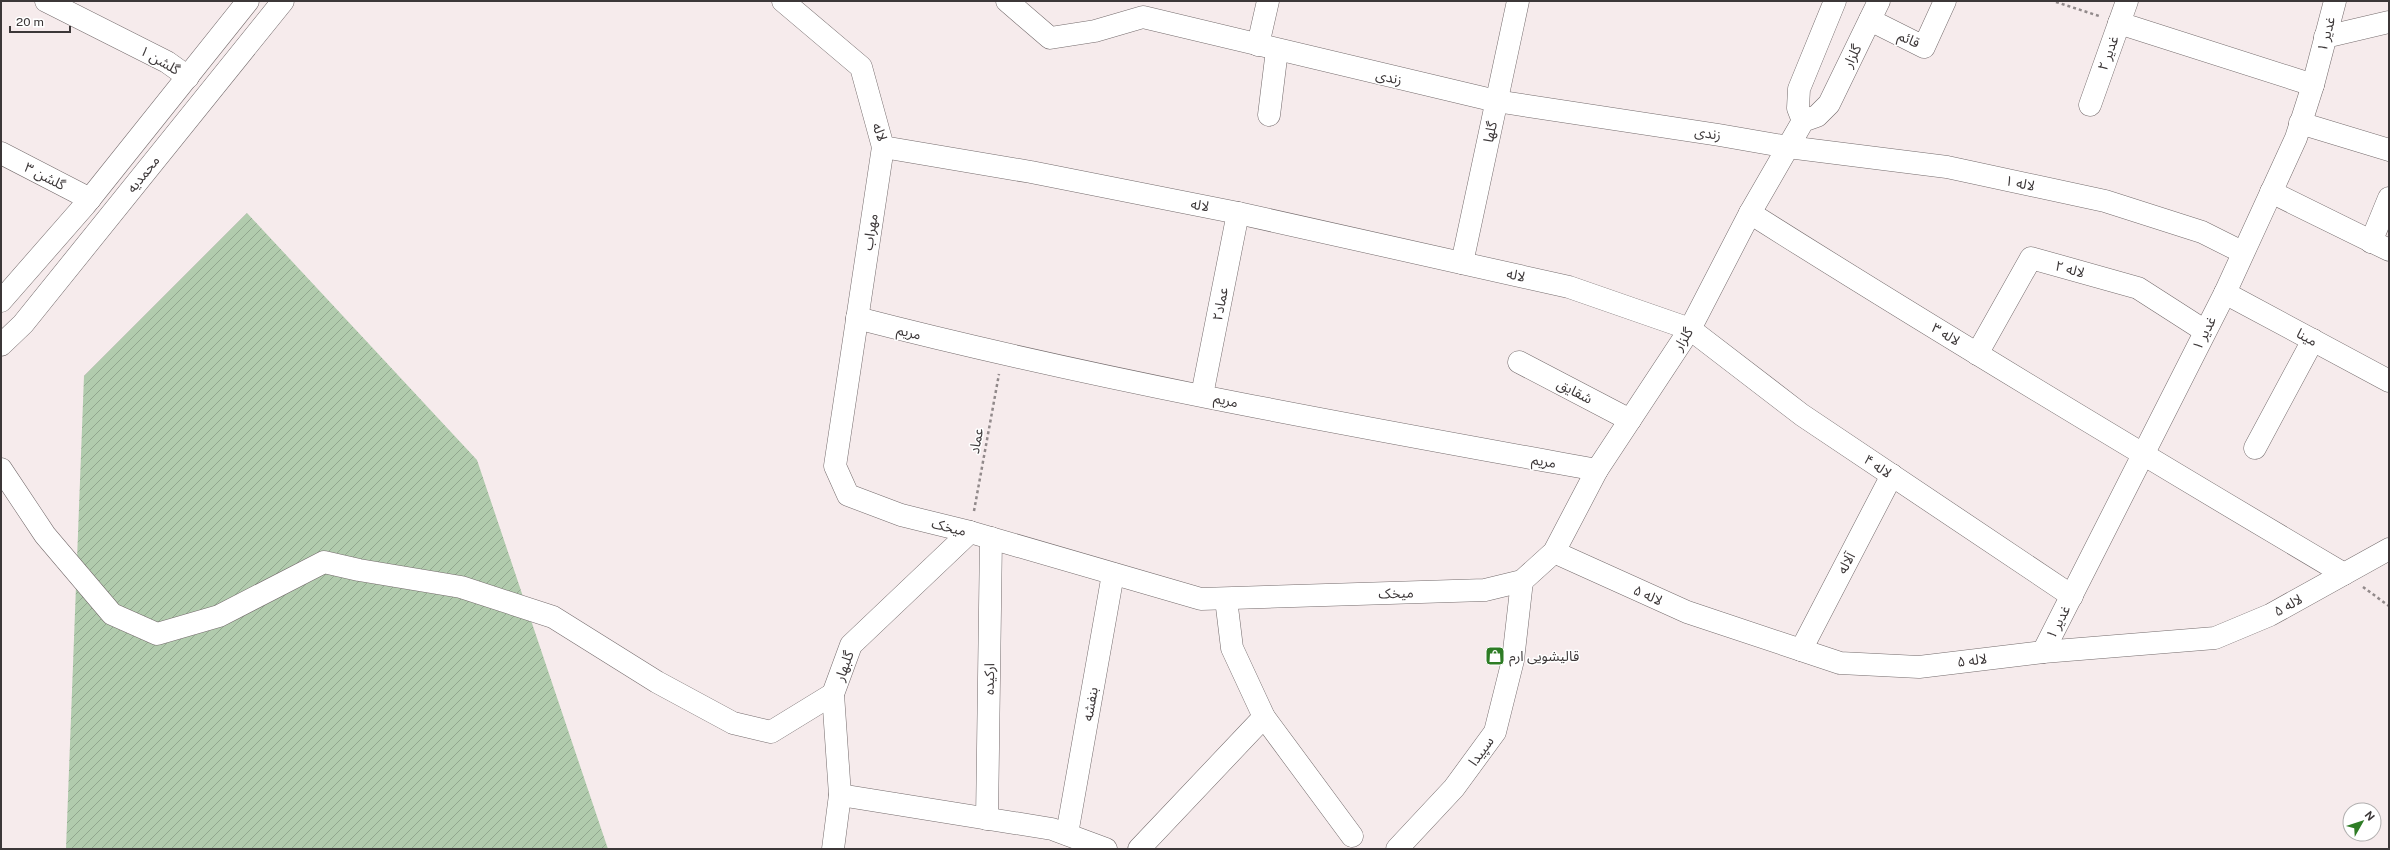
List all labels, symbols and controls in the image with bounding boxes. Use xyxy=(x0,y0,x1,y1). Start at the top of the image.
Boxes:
scale bar xyxy=(10,8,70,34)
text: 20 m xyxy=(16,15,44,29)
street label: غدیر ۱ xyxy=(2314,15,2339,54)
street label: قائم xyxy=(1894,27,1922,54)
street label: غدیر ۲ xyxy=(2094,34,2123,73)
street label: گلشن ۱ xyxy=(137,42,183,79)
street label: گلزار xyxy=(1839,42,1865,71)
street label: زندی xyxy=(1374,66,1404,89)
street label: گلها xyxy=(1480,120,1501,144)
street label: لاله xyxy=(869,121,891,143)
street label: زندی xyxy=(1693,123,1722,144)
street label: محمدیه xyxy=(123,152,163,196)
street label: گلشن ۳ xyxy=(22,159,68,194)
street label: لاله ۱ xyxy=(2004,172,2036,194)
street label: لاله xyxy=(1189,195,1211,215)
street label: مهراب xyxy=(859,213,882,252)
street label: لاله ۲ xyxy=(2053,257,2087,281)
street label: لاله xyxy=(1505,265,1527,285)
street label: عماد۲ xyxy=(1209,286,1231,322)
street label: غدیر ۱ xyxy=(2189,313,2220,353)
street label: لاله ۳ xyxy=(1929,319,1963,349)
street label: مریم xyxy=(894,321,923,346)
street label: گلزار xyxy=(1669,325,1697,355)
street label: مینا xyxy=(2294,325,2320,349)
street label: شقایق xyxy=(1554,375,1595,409)
street label: مریم xyxy=(1212,390,1240,413)
street label: عماد xyxy=(966,427,986,455)
street label: مریم xyxy=(1530,451,1557,474)
street label: لاله ۴ xyxy=(1861,451,1895,481)
street label: میخک xyxy=(930,515,968,539)
street label: آلاله xyxy=(1834,549,1859,576)
street label: لاله ۵ xyxy=(1631,582,1665,608)
street label: میخک xyxy=(1378,584,1414,602)
street label: لاله ۵ xyxy=(2271,591,2305,619)
street label: غدیر ۱ xyxy=(2043,603,2074,642)
shop icon: قالیشویی ارم xyxy=(1484,645,1506,667)
street label: گلبهار xyxy=(831,648,858,685)
place label: قالیشویی ارم xyxy=(1509,648,1579,667)
street label: لاله ۵ xyxy=(1956,650,1988,670)
street label: ارکیده xyxy=(981,663,998,695)
street label: بنفشه xyxy=(1079,686,1101,722)
street label: سپیدا xyxy=(1465,733,1499,770)
north arrow xyxy=(2342,802,2382,842)
text: N xyxy=(2362,809,2377,823)

